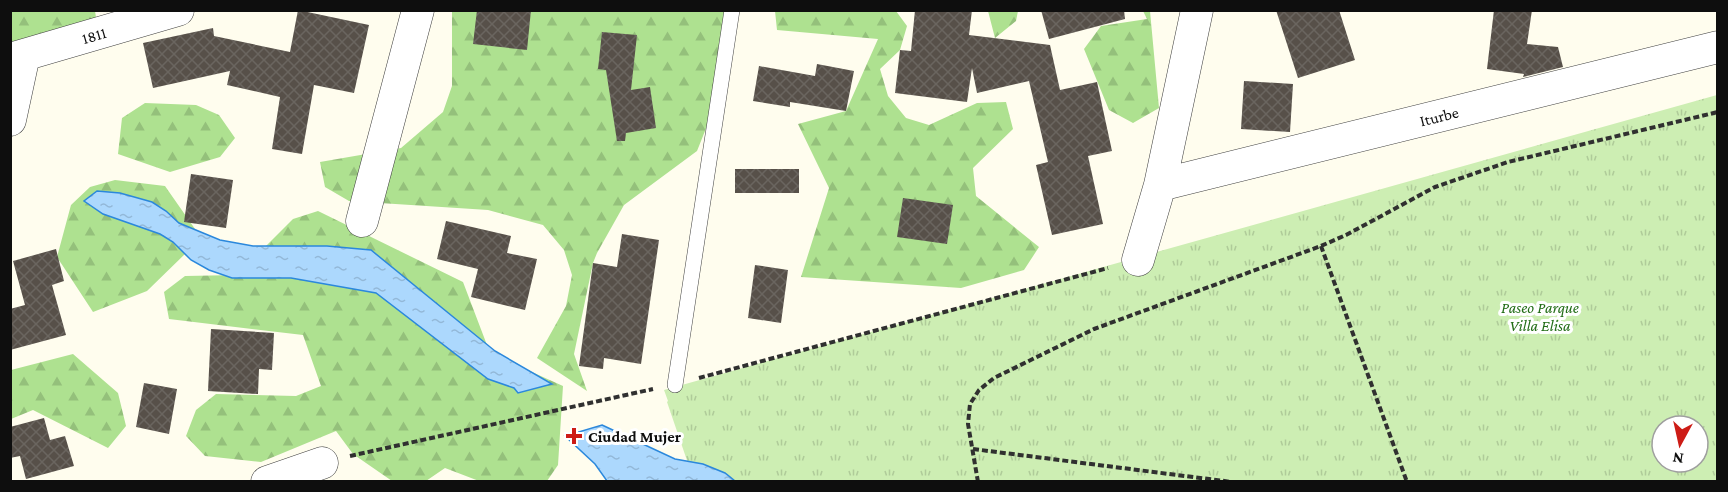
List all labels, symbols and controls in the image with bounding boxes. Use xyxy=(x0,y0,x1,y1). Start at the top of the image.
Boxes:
street label: 1811 xyxy=(80,24,108,47)
street label: Iturbe xyxy=(1418,103,1460,130)
park label: Paseo Parque Villa Elisa xyxy=(1501,299,1579,334)
north arrow xyxy=(1650,414,1710,474)
marker: Ciudad Mujer xyxy=(565,427,583,445)
place label: Ciudad Mujer xyxy=(588,428,682,446)
text: N xyxy=(1671,449,1685,468)

